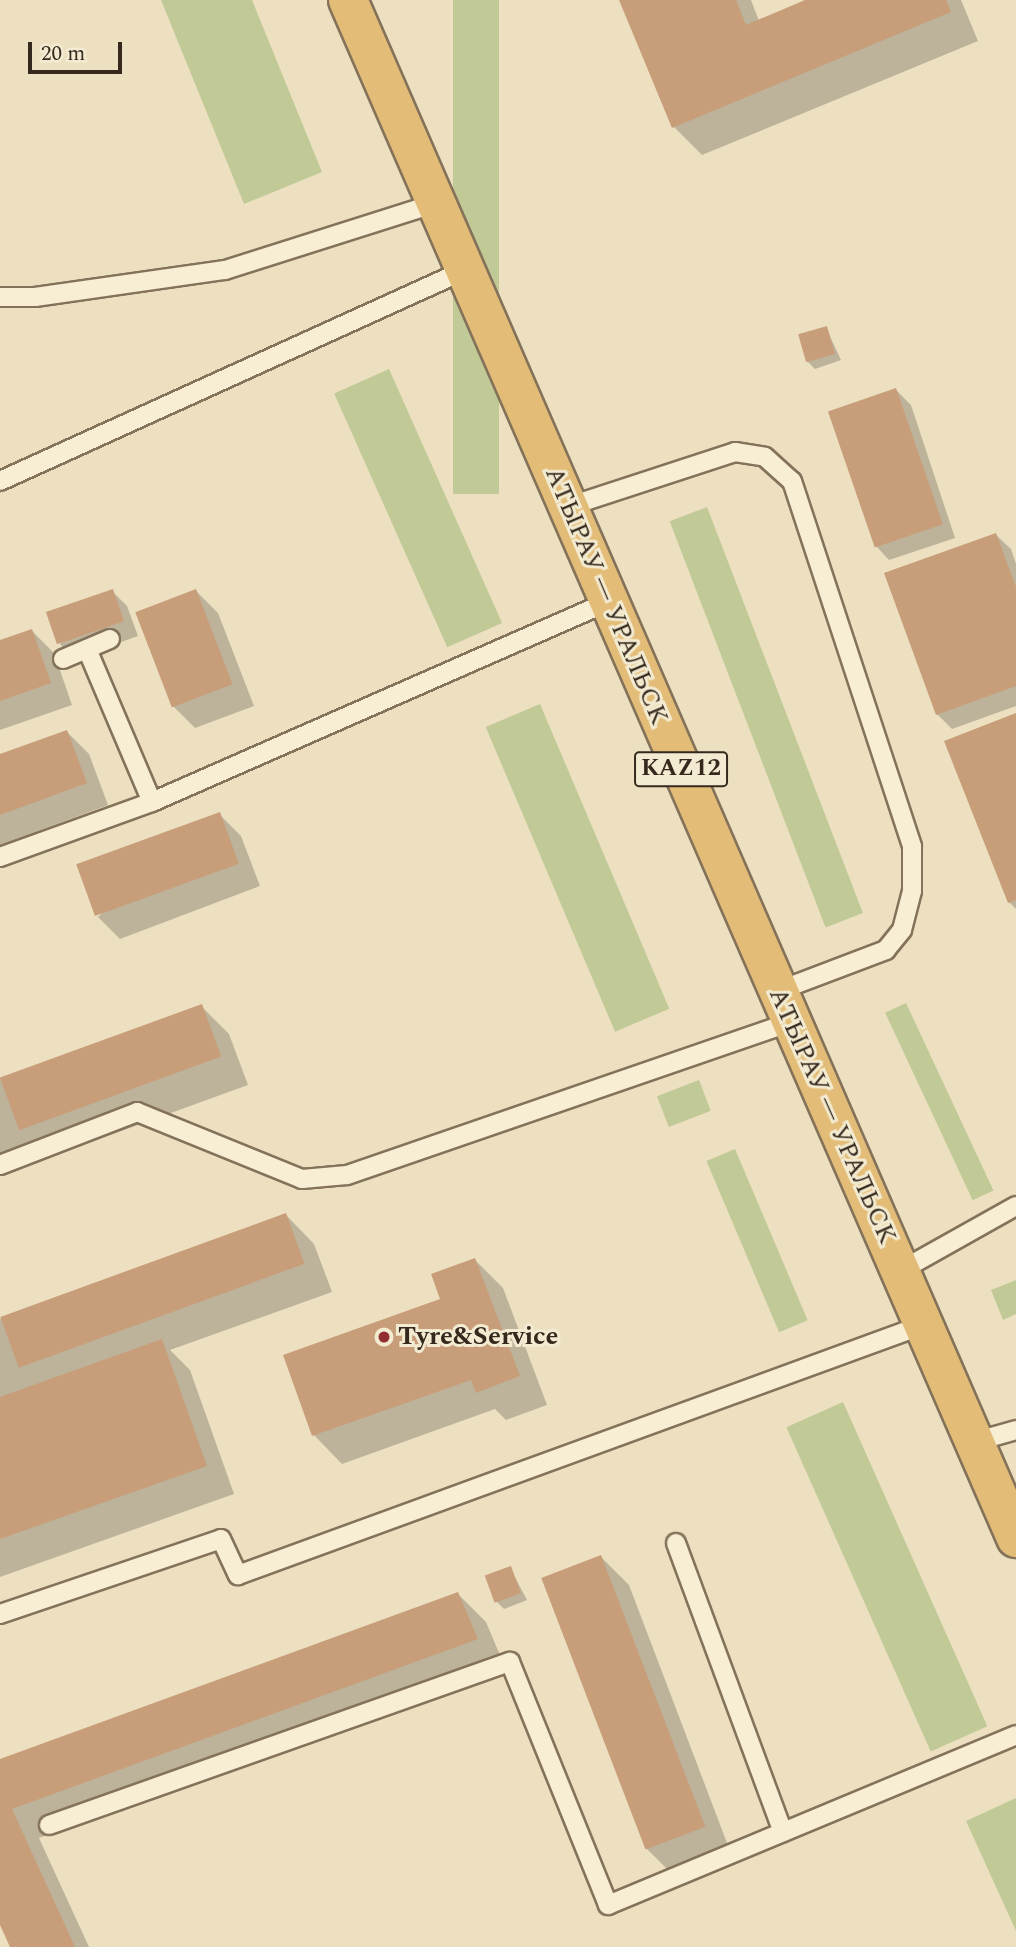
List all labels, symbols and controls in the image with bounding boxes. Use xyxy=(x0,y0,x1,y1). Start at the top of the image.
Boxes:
scale bar xyxy=(32,28,126,72)
text: 20 m xyxy=(41,38,85,70)
street label: АТЫРАУ — УРАЛЬСК xyxy=(538,462,674,730)
road number: KAZ12 xyxy=(634,748,728,790)
street label: АТЫРАУ — УРАЛЬСК xyxy=(761,983,903,1249)
place label: Tyre&Service xyxy=(398,1321,558,1353)
marker: Tyre&Service xyxy=(376,1329,392,1345)

